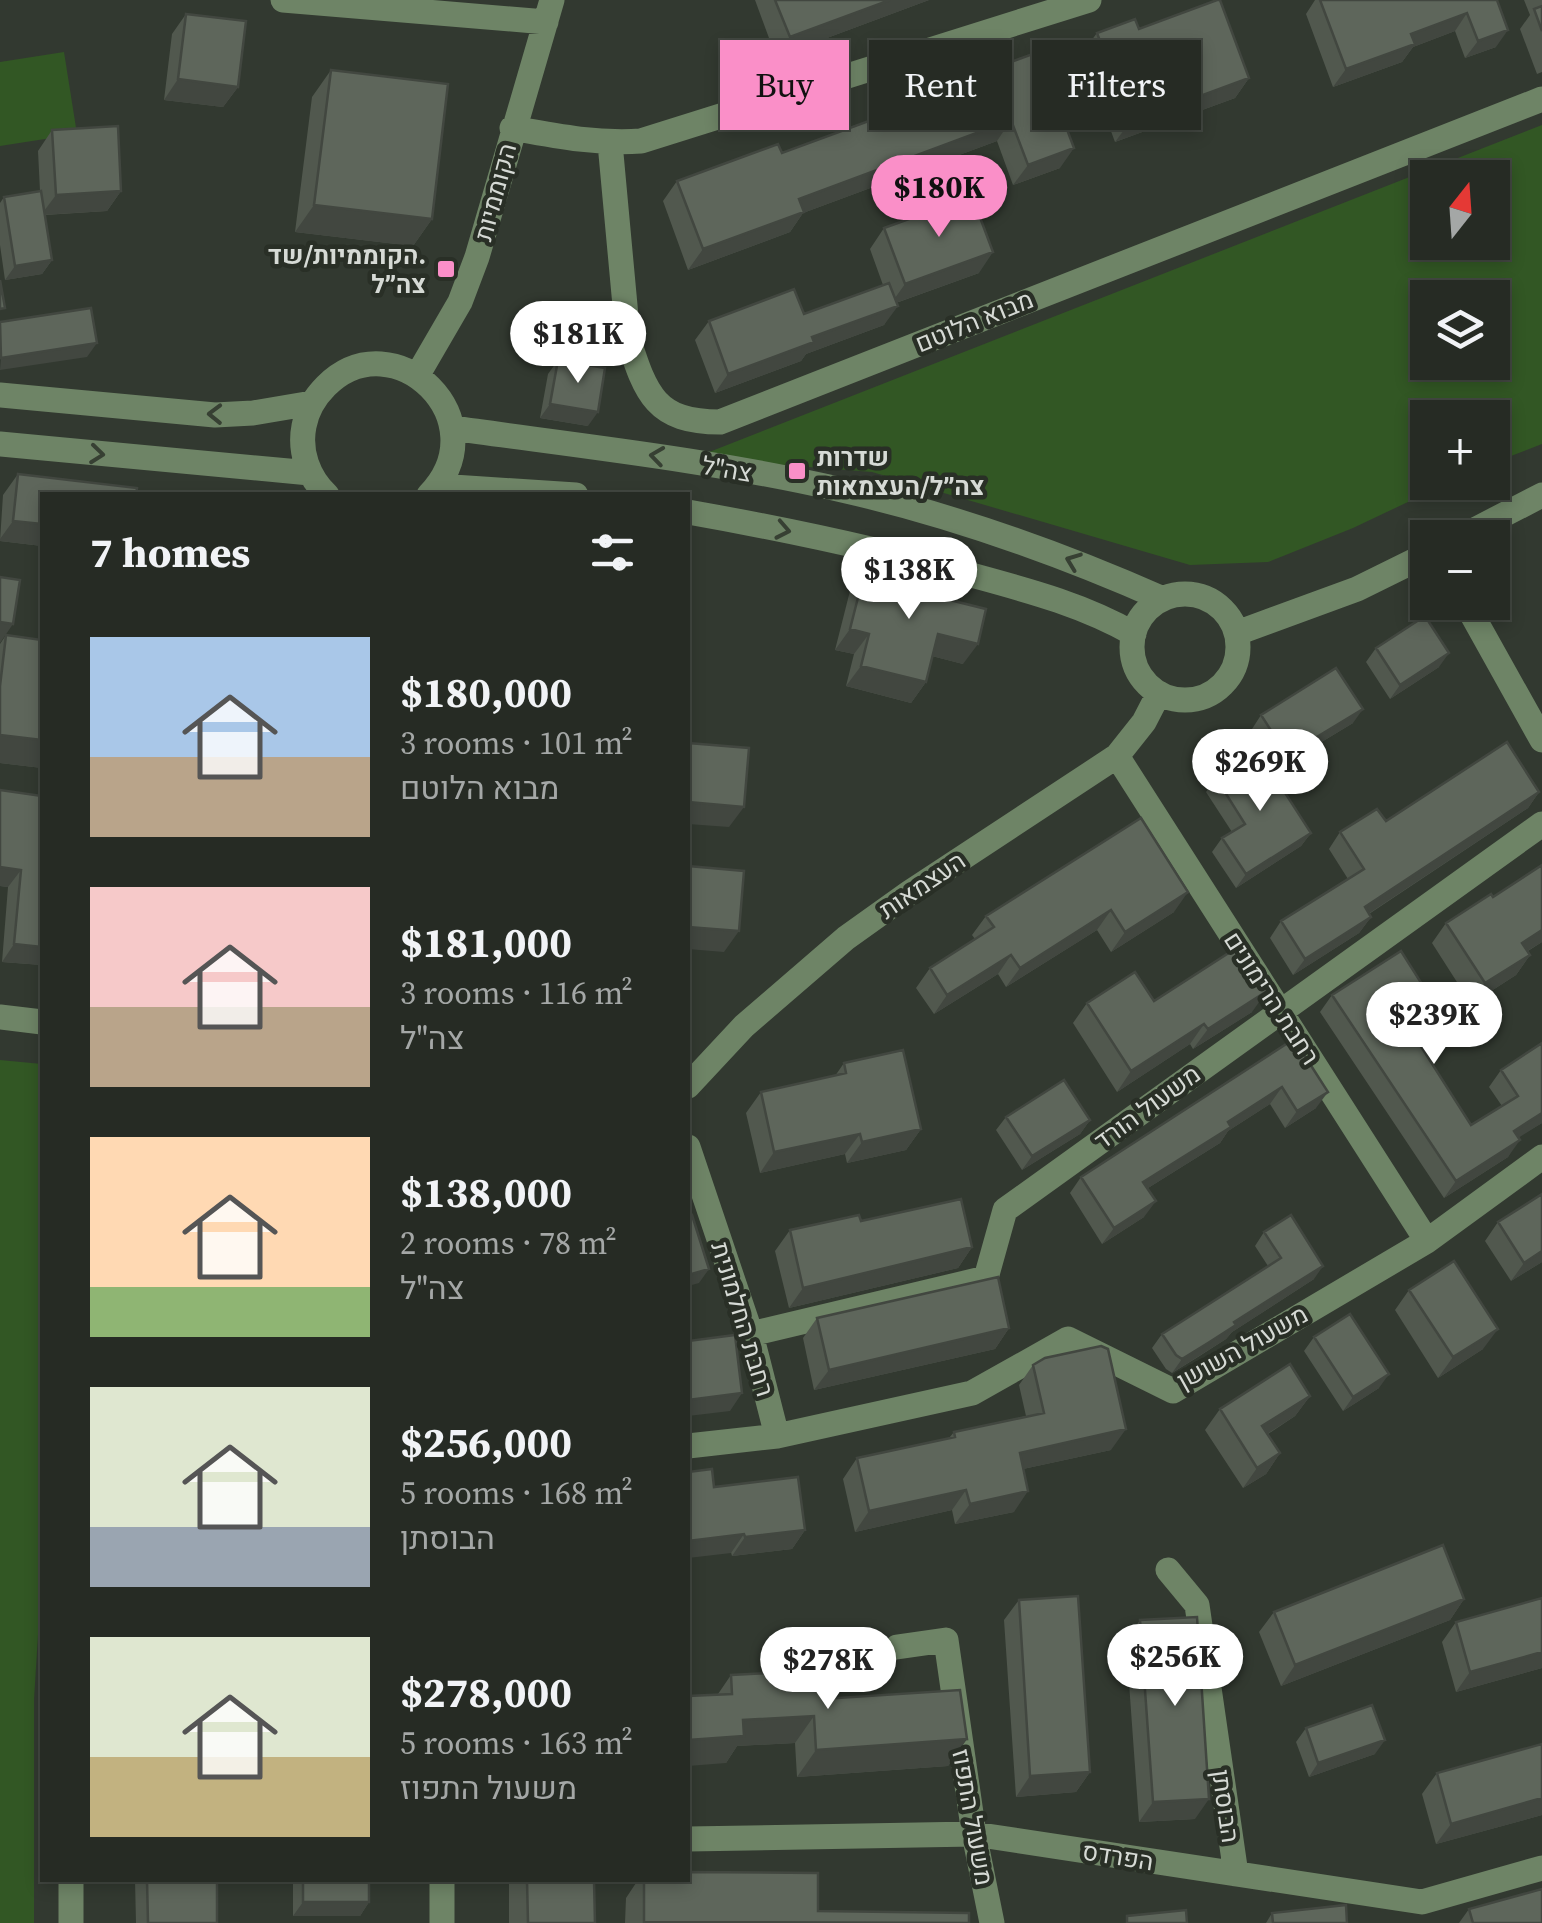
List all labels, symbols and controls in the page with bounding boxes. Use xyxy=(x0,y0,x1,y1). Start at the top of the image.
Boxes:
chip: Buy xyxy=(720,40,849,130)
chip: Rent xyxy=(869,40,1012,130)
chip: Filters xyxy=(1032,40,1201,130)
street label: הקוממיות xyxy=(466,139,524,245)
pin: $180K xyxy=(869,155,1009,240)
north arrow xyxy=(1410,160,1510,260)
map controls xyxy=(1410,160,1510,620)
text: $180K xyxy=(893,165,985,209)
place label: הקוממיות/שד. צה״ל xyxy=(268,238,426,301)
marker: הקוממיות/שד. צה״ל xyxy=(435,258,457,280)
button: layers xyxy=(1410,280,1510,380)
street label: מבוא הלוטם xyxy=(910,282,1038,360)
pin: $181K xyxy=(508,301,648,386)
text: $181K xyxy=(532,311,624,355)
button: + xyxy=(1410,400,1510,500)
one-way arrow xyxy=(207,403,223,424)
place label: שדרות צה״ל/העצמאות xyxy=(817,440,985,503)
one-way arrow xyxy=(89,443,105,464)
one-way arrow xyxy=(649,447,665,468)
street label: צה"ל xyxy=(699,448,755,490)
marker: שדרות צה״ל/העצמאות xyxy=(786,460,808,482)
one-way arrow xyxy=(775,519,792,540)
button: − xyxy=(1410,520,1510,620)
text: 7 homes xyxy=(90,523,250,581)
icon: filters xyxy=(585,525,640,580)
pin: $138K xyxy=(839,537,979,622)
text: $138K xyxy=(863,547,955,591)
one-way arrow xyxy=(1066,552,1083,573)
text: $180,000 xyxy=(400,663,572,721)
icon: home xyxy=(170,677,290,797)
text: 3 rooms · 101 m² xyxy=(400,721,633,765)
pin: $269K xyxy=(1190,729,1330,814)
text: $269K xyxy=(1214,739,1306,783)
text: מבוא הלוטם xyxy=(400,766,559,810)
street label: העצמאות xyxy=(872,844,972,926)
text: $181,000 xyxy=(400,913,572,971)
street label: רחבת הרימונים xyxy=(1216,925,1328,1071)
icon: home xyxy=(170,927,290,1047)
text: 3 rooms · 116 m² xyxy=(400,971,633,1015)
pin: $239K xyxy=(1364,982,1504,1067)
text: $239K xyxy=(1388,992,1480,1036)
text: צה"ל xyxy=(400,1016,464,1060)
street label: משעול הורד xyxy=(1087,1057,1207,1157)
text: $138,000 xyxy=(400,1163,572,1221)
icon: home xyxy=(170,1177,290,1297)
text: 2 rooms · 78 m² xyxy=(400,1221,617,1265)
street label: רחבת החלמונית xyxy=(703,1237,783,1401)
text: צה"ל xyxy=(400,1266,464,1310)
street label: משעול השושן xyxy=(1170,1297,1314,1397)
text: $256,000 xyxy=(400,1413,572,1471)
icon: home xyxy=(170,1427,290,1547)
text: 5 rooms · 168 m² xyxy=(400,1471,633,1515)
text: הבוסתן xyxy=(400,1516,495,1560)
pin: $256K xyxy=(1105,1624,1245,1709)
pin: $278K xyxy=(758,1627,898,1712)
text: $256K xyxy=(1129,1634,1221,1678)
text: $278K xyxy=(782,1637,874,1681)
text: $278,000 xyxy=(400,1663,572,1721)
icon: home xyxy=(170,1677,290,1797)
text: 5 rooms · 163 m² xyxy=(400,1721,633,1765)
street label: משעול התפוז xyxy=(944,1746,1002,1888)
text: משעול התפוז xyxy=(400,1766,577,1810)
street label: הבוסתן xyxy=(1204,1767,1248,1845)
street label: הפרדס xyxy=(1080,1834,1156,1878)

